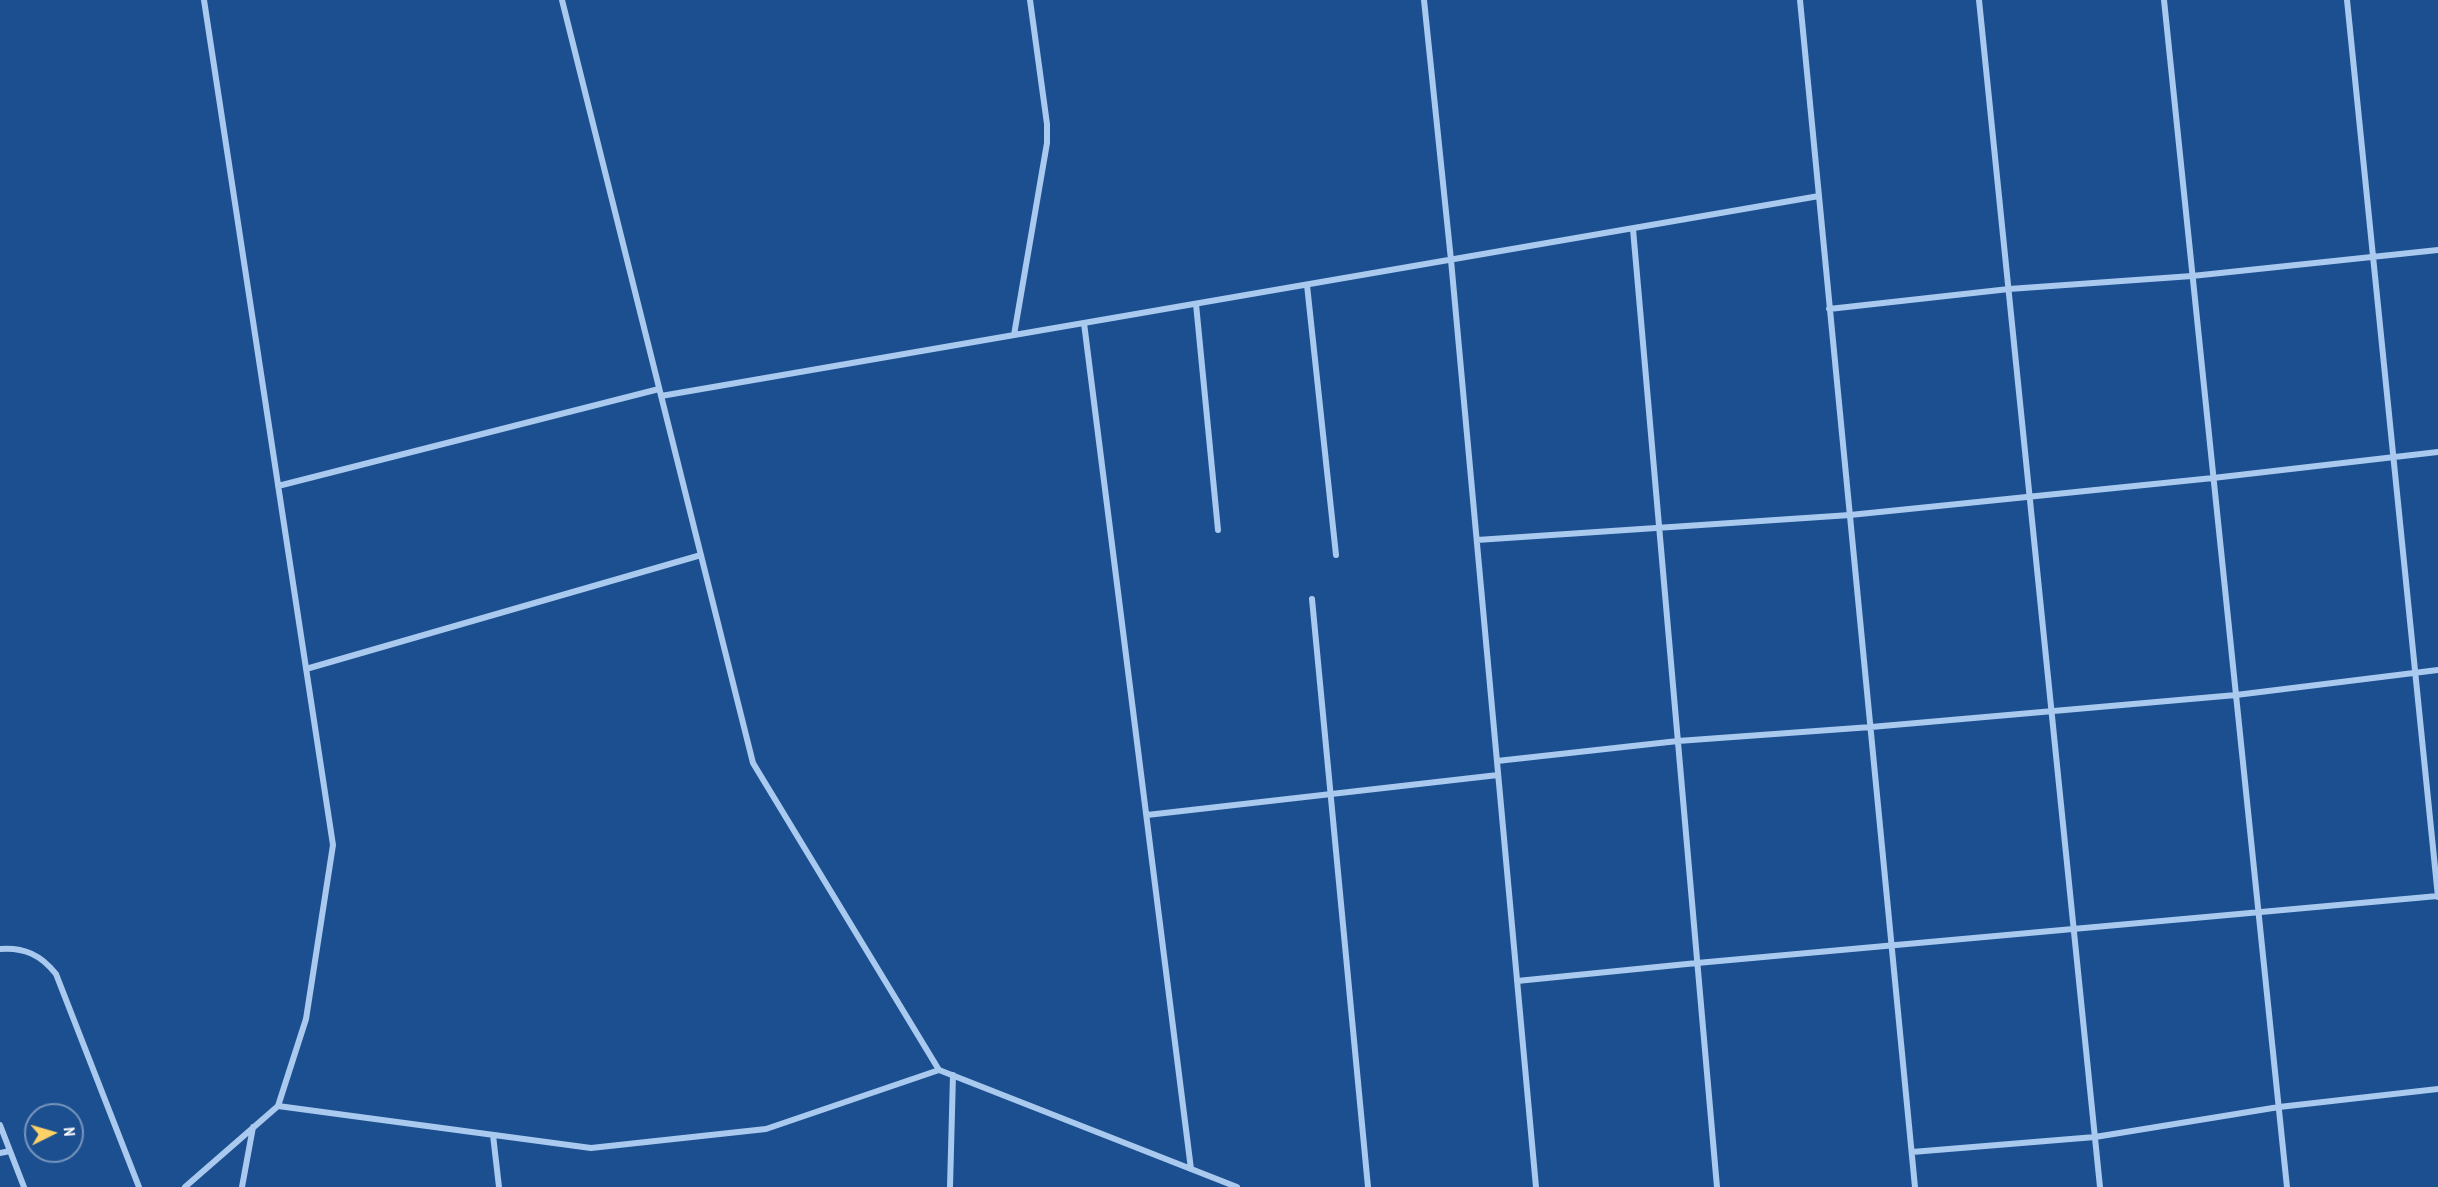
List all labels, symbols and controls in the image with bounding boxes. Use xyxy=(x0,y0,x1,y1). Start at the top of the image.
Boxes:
north arrow xyxy=(24,1103,84,1163)
text: N xyxy=(60,1126,80,1137)

